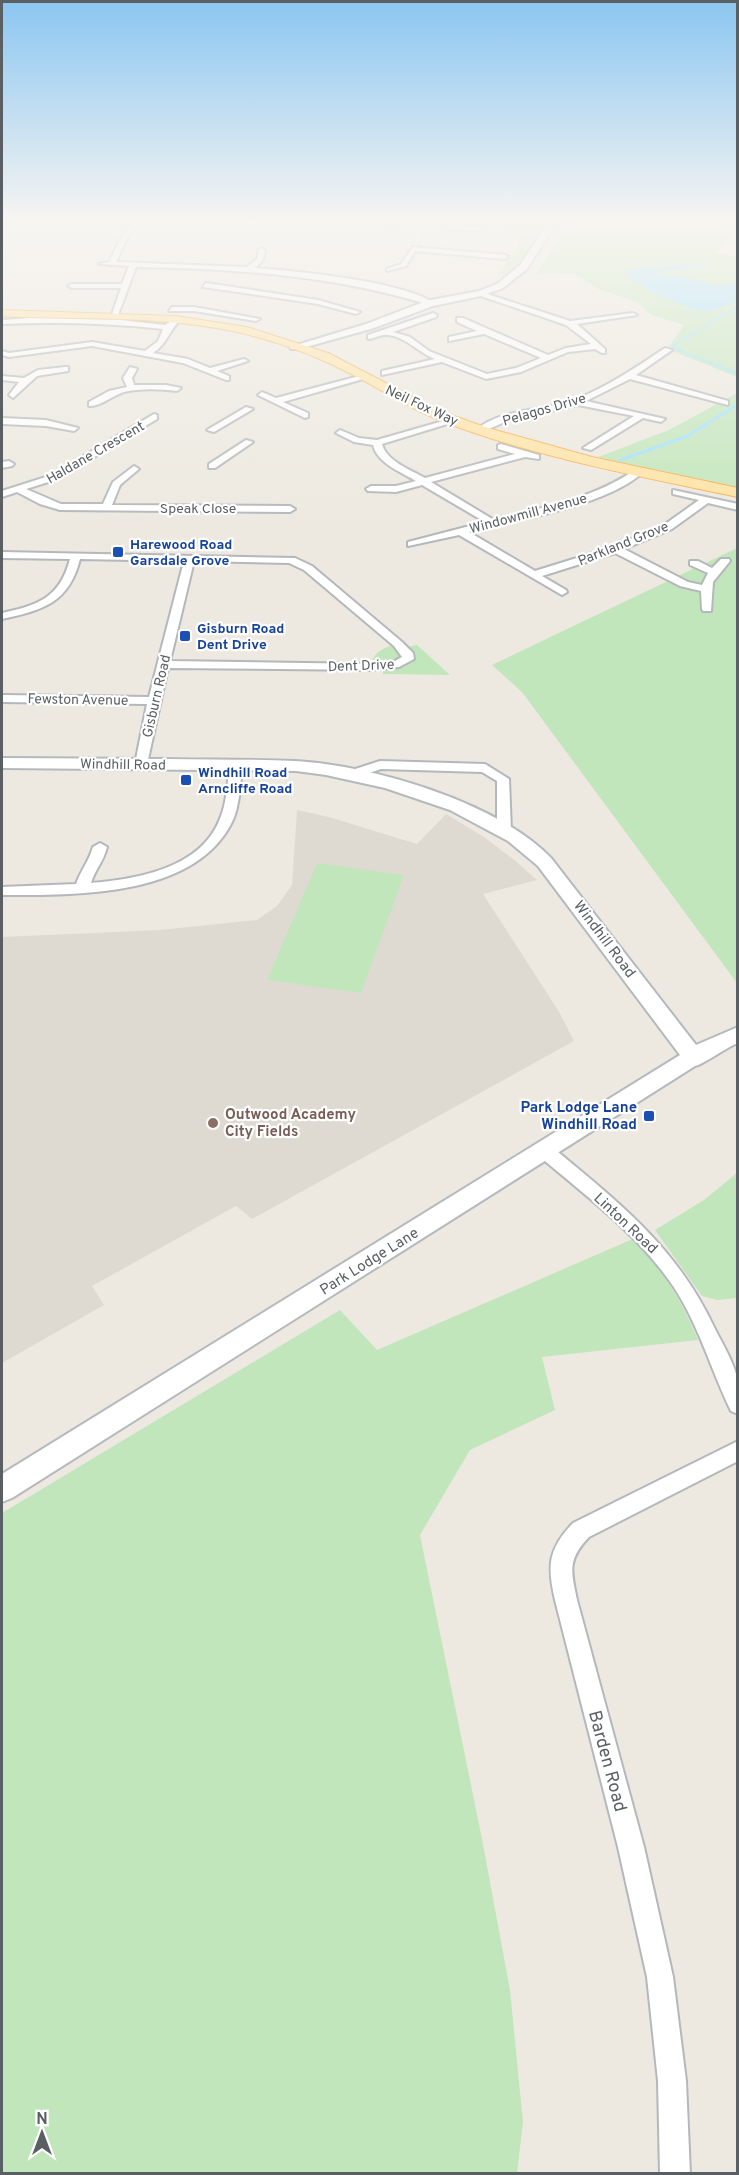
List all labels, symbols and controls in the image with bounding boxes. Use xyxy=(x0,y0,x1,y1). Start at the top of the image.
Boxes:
street label: Neil Fox Way xyxy=(382,382,461,431)
street label: Pelagos Drive xyxy=(501,390,588,430)
street label: Haldane Crescent xyxy=(44,418,148,488)
street label: Windowmill Avenue xyxy=(468,491,589,538)
street label: Speak Close xyxy=(160,501,236,518)
street label: Parkland Grove xyxy=(576,518,671,570)
place label: Harewood Road Garsdale Grove xyxy=(130,537,232,570)
marker: Harewood Road Garsdale Grove xyxy=(111,545,125,559)
place label: Gisburn Road Dent Drive xyxy=(197,621,284,654)
marker: Gisburn Road Dent Drive xyxy=(178,629,192,643)
street label: Gisburn Road xyxy=(140,653,175,739)
street label: Dent Drive xyxy=(328,657,395,676)
street label: Fewston Avenue xyxy=(27,691,129,710)
street label: Windhill Road xyxy=(80,756,166,775)
place label: Windhill Road Arncliffe Road xyxy=(198,765,292,798)
marker: Windhill Road Arncliffe Road xyxy=(179,773,193,787)
street label: Windhill Road xyxy=(569,897,639,982)
place label: Park Lodge Lane Windhill Road xyxy=(520,1099,637,1135)
place label: Outwood Academy City Fields xyxy=(225,1106,357,1142)
marker: Park Lodge Lane Windhill Road xyxy=(642,1109,656,1123)
marker: Outwood Academy City Fields xyxy=(206,1116,220,1130)
street label: Linton Road xyxy=(589,1190,661,1259)
street label: Park Lodge Lane xyxy=(317,1224,423,1300)
street label: Barden Road xyxy=(582,1708,631,1815)
north arrow xyxy=(12,2103,72,2163)
text: N xyxy=(36,2110,48,2130)

